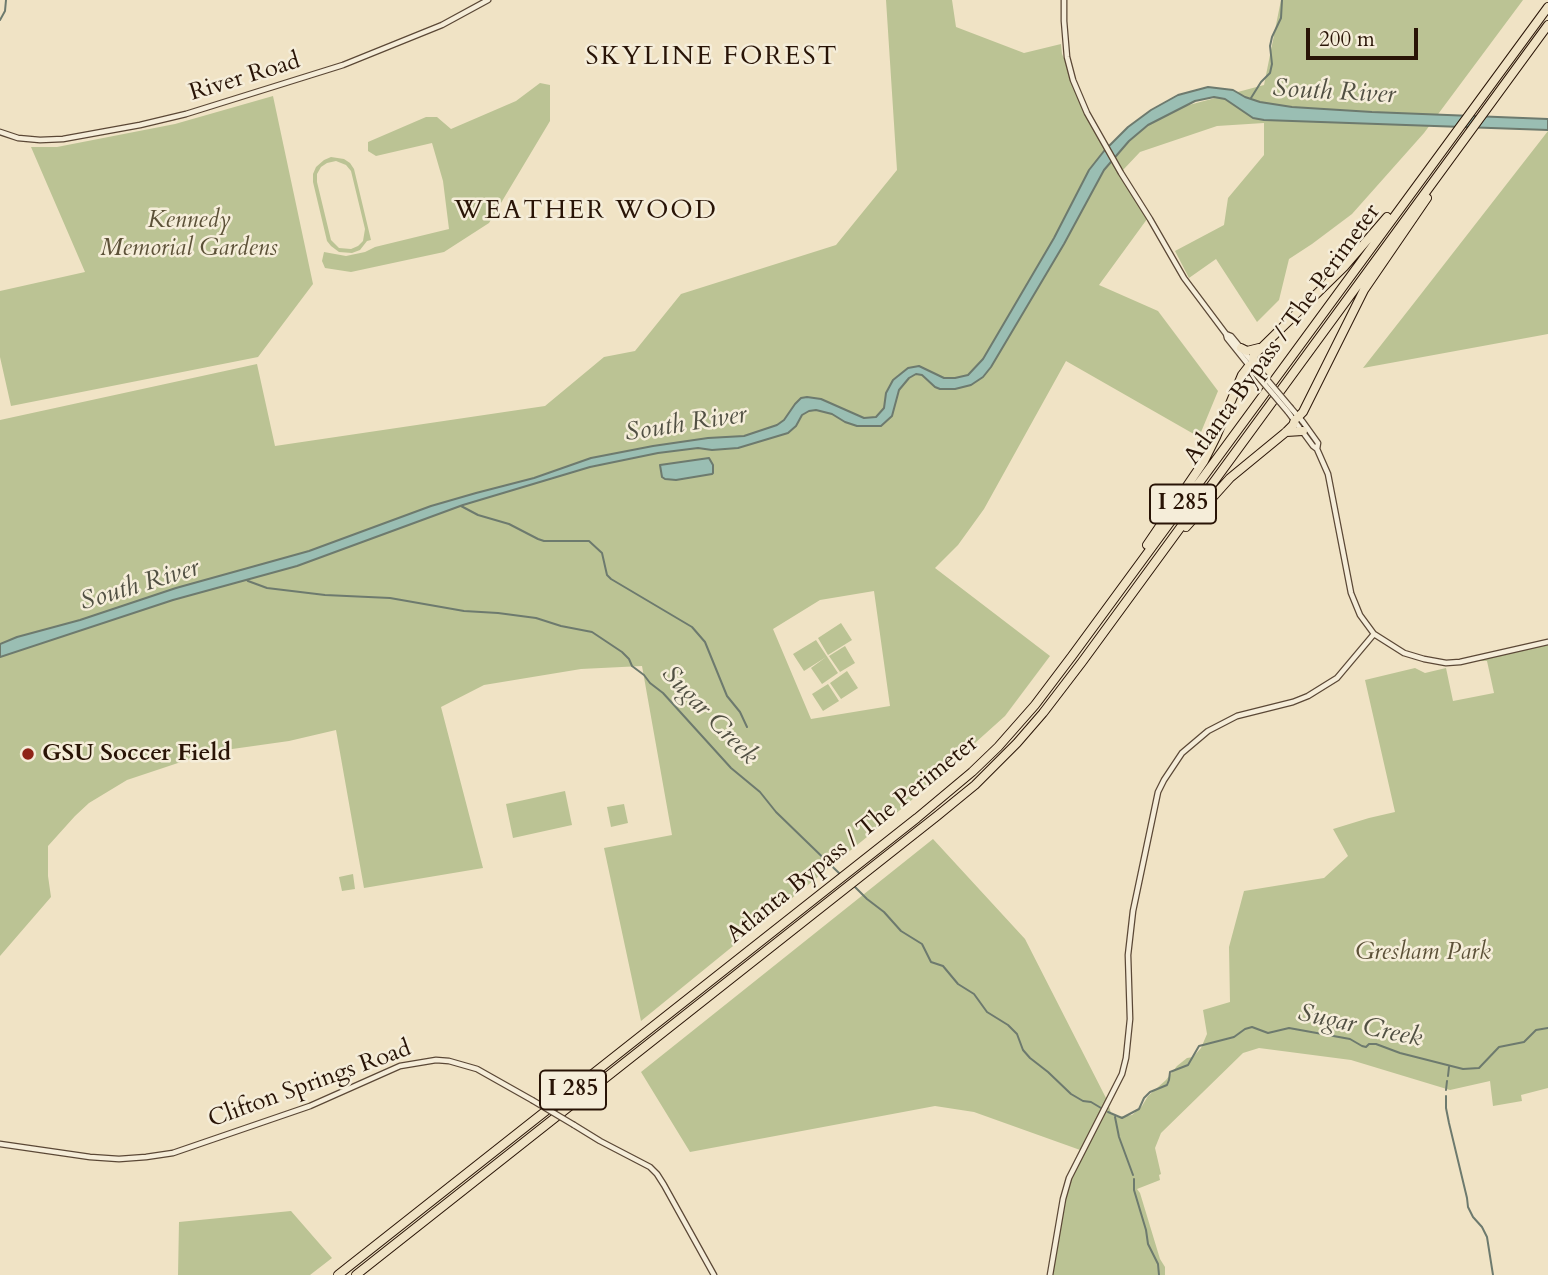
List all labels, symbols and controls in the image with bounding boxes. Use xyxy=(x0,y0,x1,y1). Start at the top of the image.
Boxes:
scale bar xyxy=(1310,14,1422,58)
text: 200 m xyxy=(1319,25,1375,54)
district label: SKYLINE FOREST xyxy=(587,42,837,74)
street label: River Road xyxy=(186,48,304,108)
water label: South River xyxy=(1272,74,1396,112)
district label: WEATHER WOOD xyxy=(456,196,716,228)
street label: Atlanta Bypass / The Perimeter xyxy=(1179,199,1387,471)
park label: Kennedy Memorial Gardens xyxy=(100,207,278,263)
water label: South River xyxy=(623,400,749,450)
road number: I 285 xyxy=(1150,484,1216,524)
water label: South River xyxy=(77,553,203,619)
water label: Sugar Creek xyxy=(654,660,764,772)
street label: Atlanta Bypass / The Perimeter xyxy=(721,730,985,950)
place label: GSU Soccer Field xyxy=(42,740,231,768)
marker: GSU Soccer Field xyxy=(20,746,36,762)
park label: Gresham Park xyxy=(1355,939,1491,967)
water label: Sugar Creek xyxy=(1295,999,1425,1055)
street label: Clifton Springs Road xyxy=(205,1035,415,1135)
road number: I 285 xyxy=(540,1070,606,1110)

